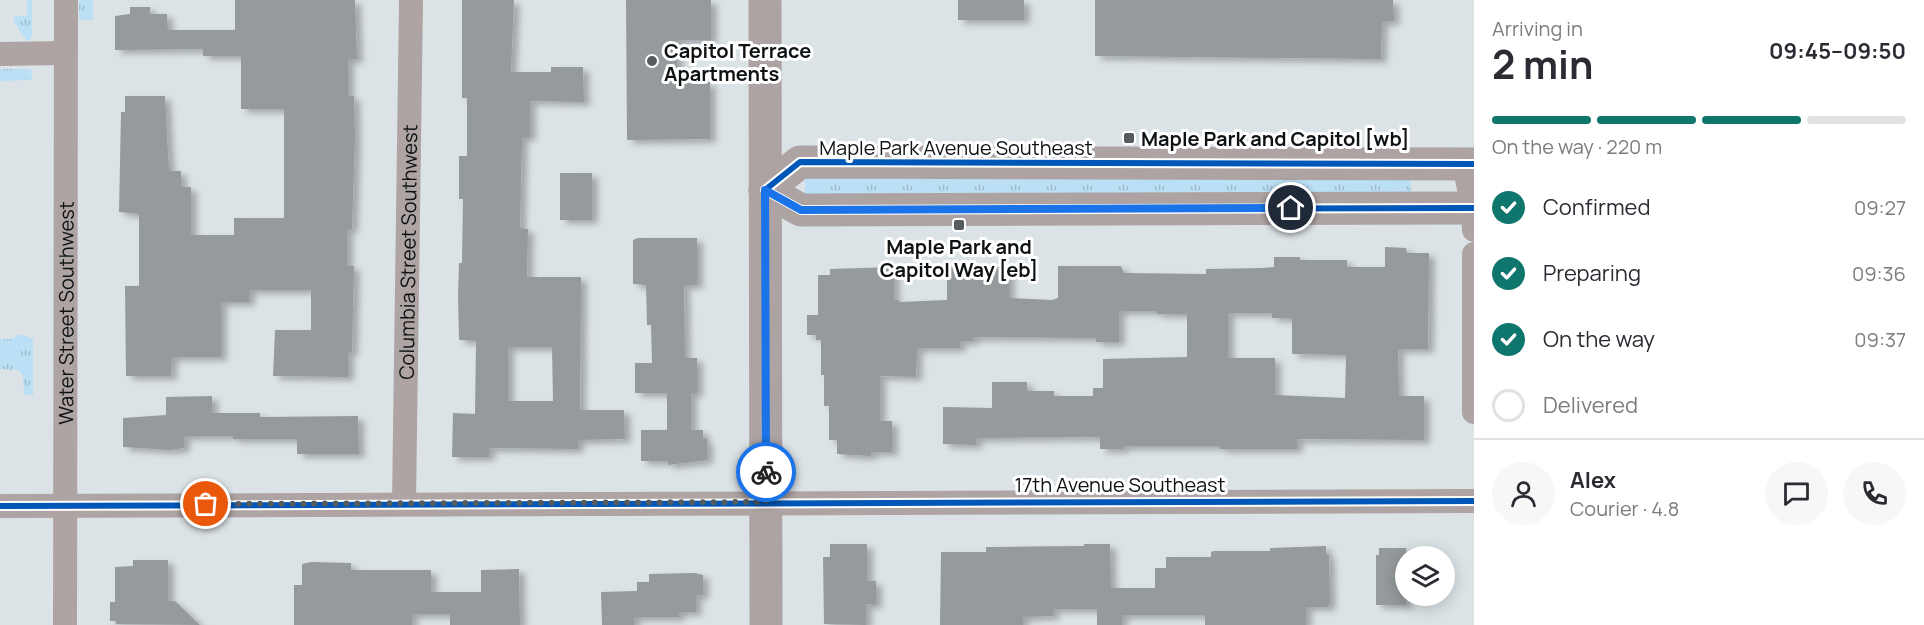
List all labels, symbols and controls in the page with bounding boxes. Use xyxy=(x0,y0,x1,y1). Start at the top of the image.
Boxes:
text: Arriving in xyxy=(1492,15,1583,42)
text: 09:45–09:50 xyxy=(1769,36,1906,66)
place label: Capitol Terrace Apartments xyxy=(664,37,811,87)
text: 2 min xyxy=(1492,37,1593,91)
marker: Capitol Terrace Apartments xyxy=(645,54,659,68)
street label: Columbia Street Southwest xyxy=(392,124,423,380)
place label: Maple Park and Capitol [wb] xyxy=(1141,125,1409,152)
marker: Maple Park and Capitol [wb] xyxy=(1122,131,1136,145)
text: On the way · 220 m xyxy=(1492,133,1662,160)
street label: Maple Park Avenue Southeast xyxy=(819,134,1093,161)
pin xyxy=(1265,182,1316,233)
icon: home xyxy=(1274,191,1307,224)
icon: check xyxy=(1492,191,1525,224)
text: Confirmed xyxy=(1543,192,1651,222)
text: 09:27 xyxy=(1854,194,1906,221)
street label: Water Street Southwest xyxy=(52,201,79,425)
marker: Maple Park and Capitol Way [eb] xyxy=(952,218,966,232)
place label: Maple Park and Capitol Way [eb] xyxy=(880,233,1038,283)
icon: check xyxy=(1492,257,1525,290)
text: Preparing xyxy=(1543,258,1641,288)
text: 09:36 xyxy=(1852,260,1906,287)
icon: check xyxy=(1492,323,1525,356)
text: On the way xyxy=(1543,324,1655,354)
text: 09:37 xyxy=(1854,326,1906,353)
text: Delivered xyxy=(1543,390,1638,420)
courier xyxy=(736,442,796,502)
icon: bike xyxy=(750,456,783,489)
button: person xyxy=(1492,462,1555,525)
button: chat xyxy=(1765,462,1828,525)
button: phone xyxy=(1843,462,1906,525)
text: Alex xyxy=(1570,465,1616,495)
street label: 17th Avenue Southeast xyxy=(1014,471,1226,498)
pin xyxy=(180,478,231,529)
icon: bag xyxy=(189,487,222,520)
text: Courier · 4.8 xyxy=(1570,495,1679,522)
map controls xyxy=(1395,546,1455,606)
button: layers xyxy=(1395,546,1455,606)

